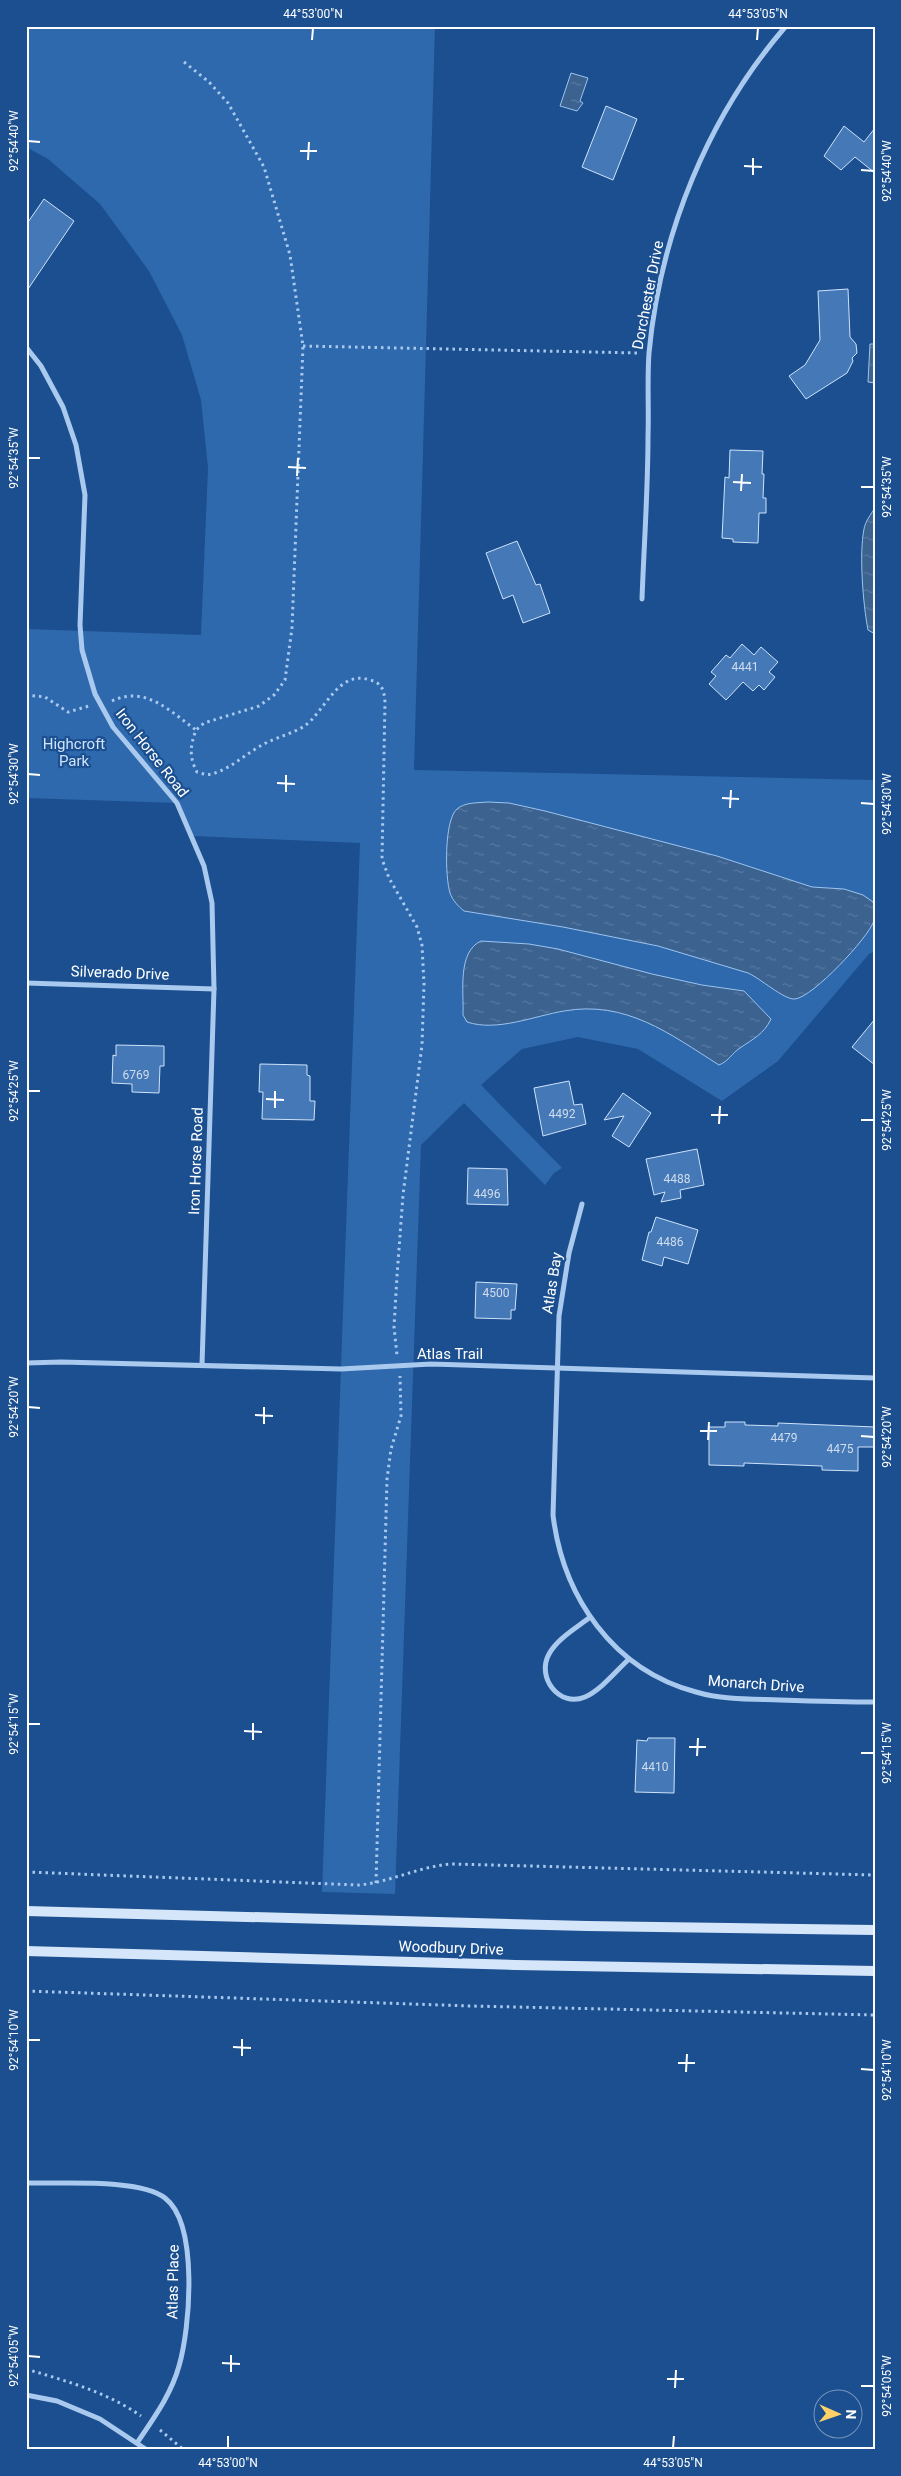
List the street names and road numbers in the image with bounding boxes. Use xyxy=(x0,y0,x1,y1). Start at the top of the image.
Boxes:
street label: Dorchester Drive xyxy=(629,239,667,351)
street label: Iron Horse Road xyxy=(112,705,192,801)
street label: Silverado Drive xyxy=(70,962,170,984)
street label: Iron Horse Road xyxy=(185,1107,207,1215)
street label: Atlas Bay xyxy=(538,1251,566,1315)
street label: Atlas Trail xyxy=(417,1345,483,1363)
street label: Monarch Drive xyxy=(707,1672,805,1696)
street label: Woodbury Drive xyxy=(398,1937,504,1959)
street label: Atlas Place xyxy=(163,2244,183,2320)

